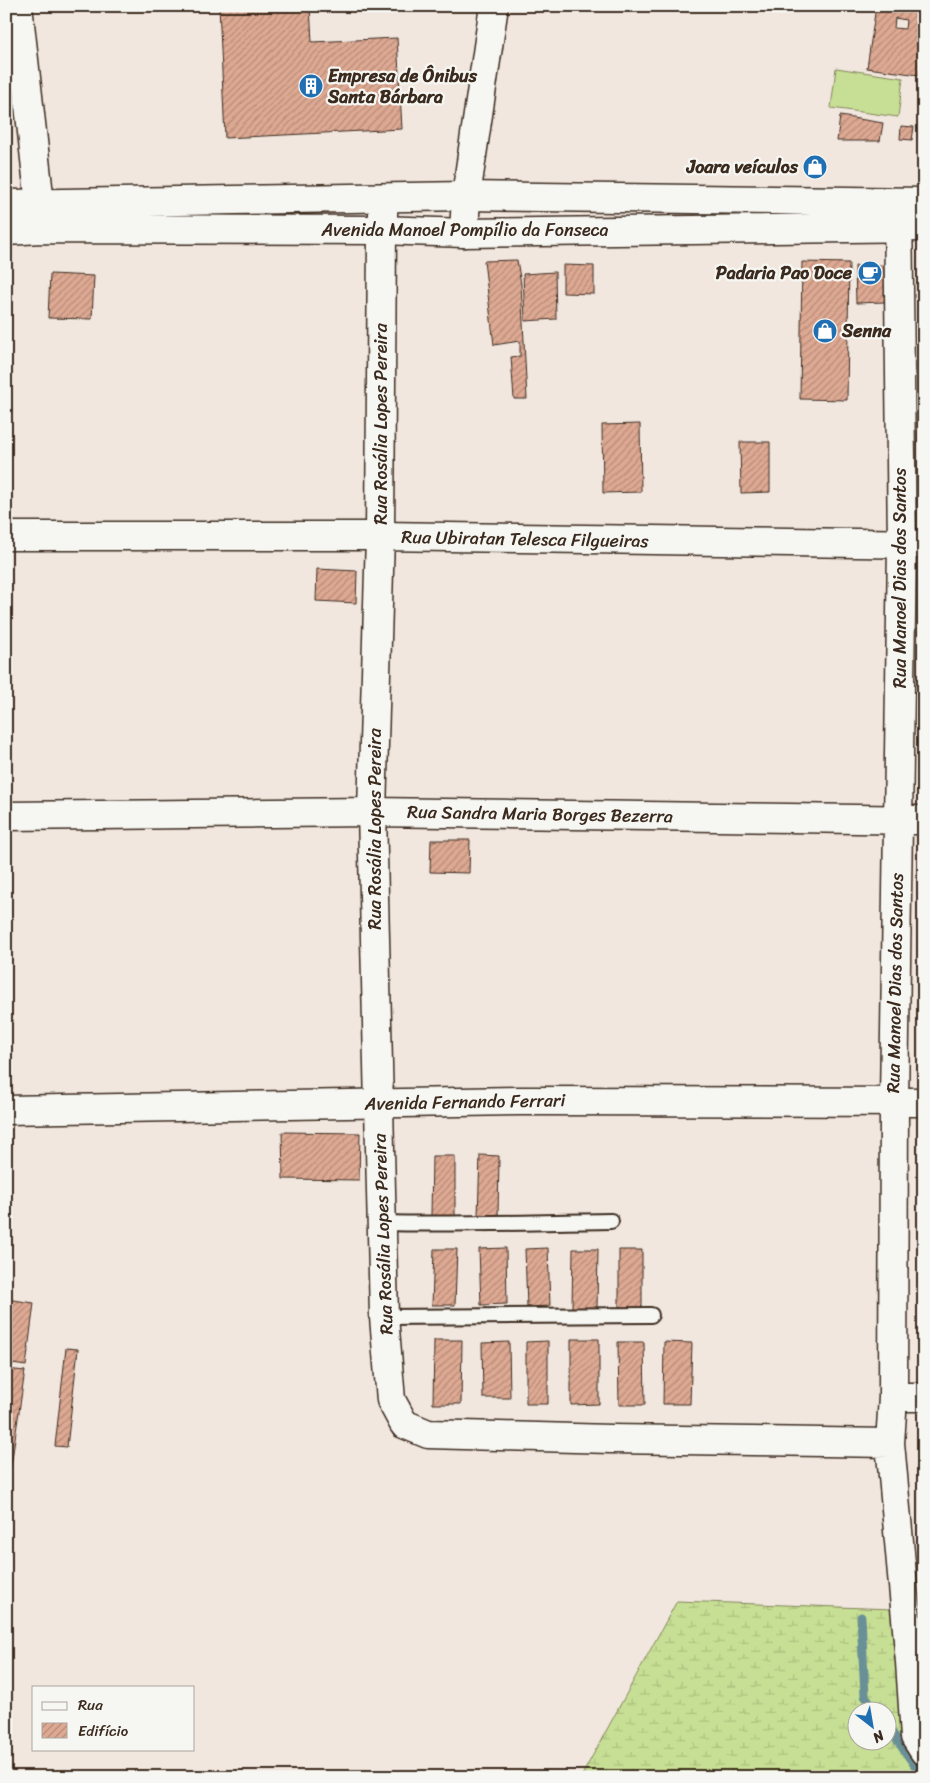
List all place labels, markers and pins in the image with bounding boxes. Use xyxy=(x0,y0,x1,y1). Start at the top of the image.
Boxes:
place label: Empresa de Ônibus Santa Bárbara xyxy=(327,60,478,113)
building icon: Empresa de Ônibus Santa Bárbara xyxy=(298,73,324,99)
place label: Joara veículos xyxy=(686,151,799,183)
shop icon: Joara veículos xyxy=(802,154,828,180)
place label: Padaria Pao Doce xyxy=(716,257,853,289)
cafe icon: Padaria Pao Doce xyxy=(857,260,883,286)
place label: Senna xyxy=(841,315,892,347)
shop icon: Senna xyxy=(812,318,838,344)

